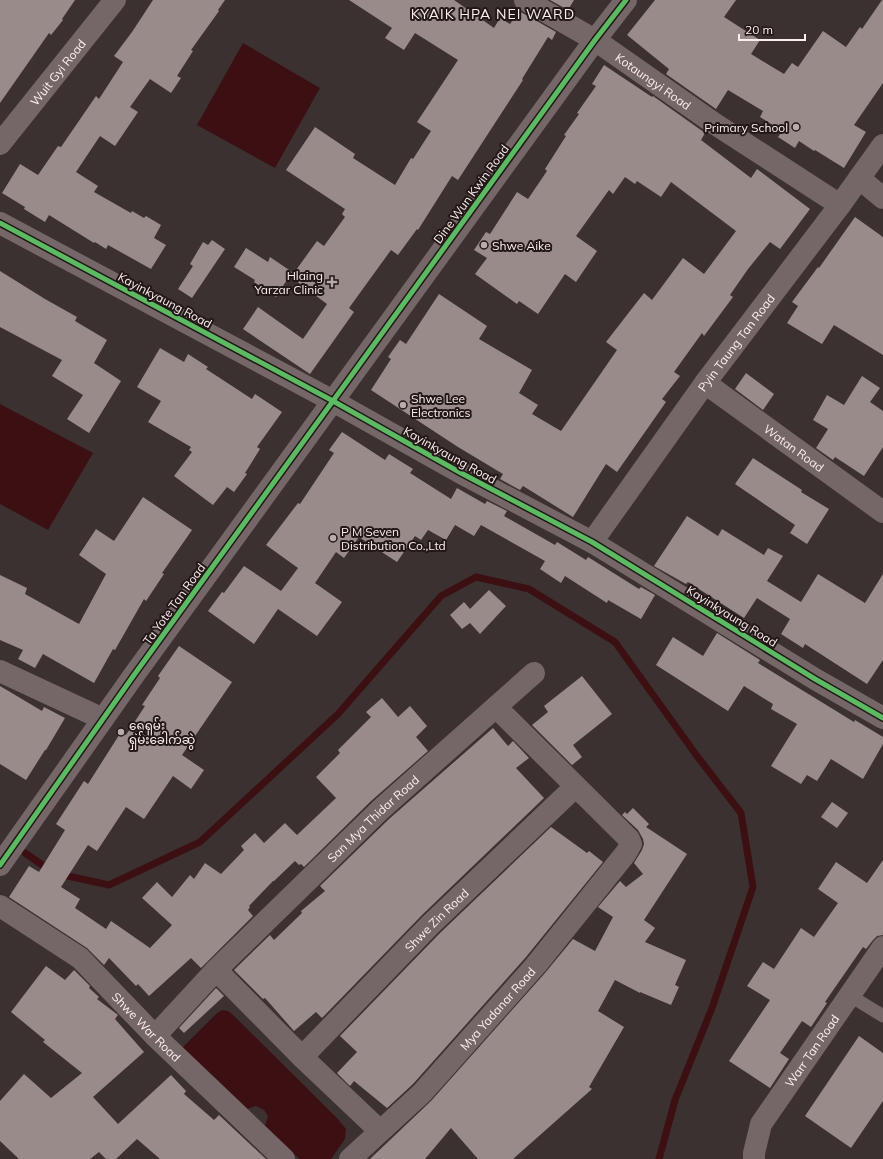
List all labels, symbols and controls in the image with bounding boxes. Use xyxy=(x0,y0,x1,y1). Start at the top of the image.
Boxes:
district label: KYAIK HPA NEI WARD xyxy=(411,5,575,23)
scale bar xyxy=(739,16,805,42)
text: 20 m xyxy=(745,22,773,37)
street label: Wuit Gyi Road xyxy=(26,36,88,108)
street label: Kotaungyi Road xyxy=(613,49,694,113)
place label: Primary School xyxy=(704,120,788,135)
marker: Primary School xyxy=(791,122,801,132)
street label: Dine Wun Kwin Road xyxy=(430,142,512,246)
place label: Shwe Aike xyxy=(492,238,551,253)
marker: Shwe Aike xyxy=(479,240,489,250)
place label: Hlaing Yarzar Clinic xyxy=(253,268,323,297)
street label: Kayinkyaung Road xyxy=(115,269,215,331)
marker: Hlaing Yarzar Clinic xyxy=(326,276,338,288)
street label: Pyin Taung Tan Road xyxy=(694,291,778,394)
place label: Shwe Lee Electronics xyxy=(411,391,471,420)
marker: Shwe Lee Electronics xyxy=(398,400,408,410)
street label: Watan Road xyxy=(761,421,827,474)
street label: Kayinkyaung Road xyxy=(401,423,499,487)
place label: P M Seven Distribution Co.,Ltd xyxy=(341,524,446,553)
marker: P M Seven Distribution Co.,Ltd xyxy=(328,533,338,543)
street label: Ta Yote Tan Road xyxy=(140,560,208,648)
street label: Kayinkyaung Road xyxy=(684,582,780,650)
place label: ရွှေရှမ်း ရှမ်းခေါက်ဆွဲ xyxy=(129,717,195,750)
marker: ရွှေရှမ်း ရှမ်းခေါက်ဆွဲ xyxy=(116,727,126,737)
street label: San Mya Thidar Road xyxy=(324,772,422,865)
street label: Shwe Zin Road xyxy=(401,885,472,955)
street label: Mya Yadanar Road xyxy=(456,964,538,1053)
street label: Shwe War Road xyxy=(109,989,184,1064)
street label: Warr Tan Road xyxy=(781,1011,842,1090)

